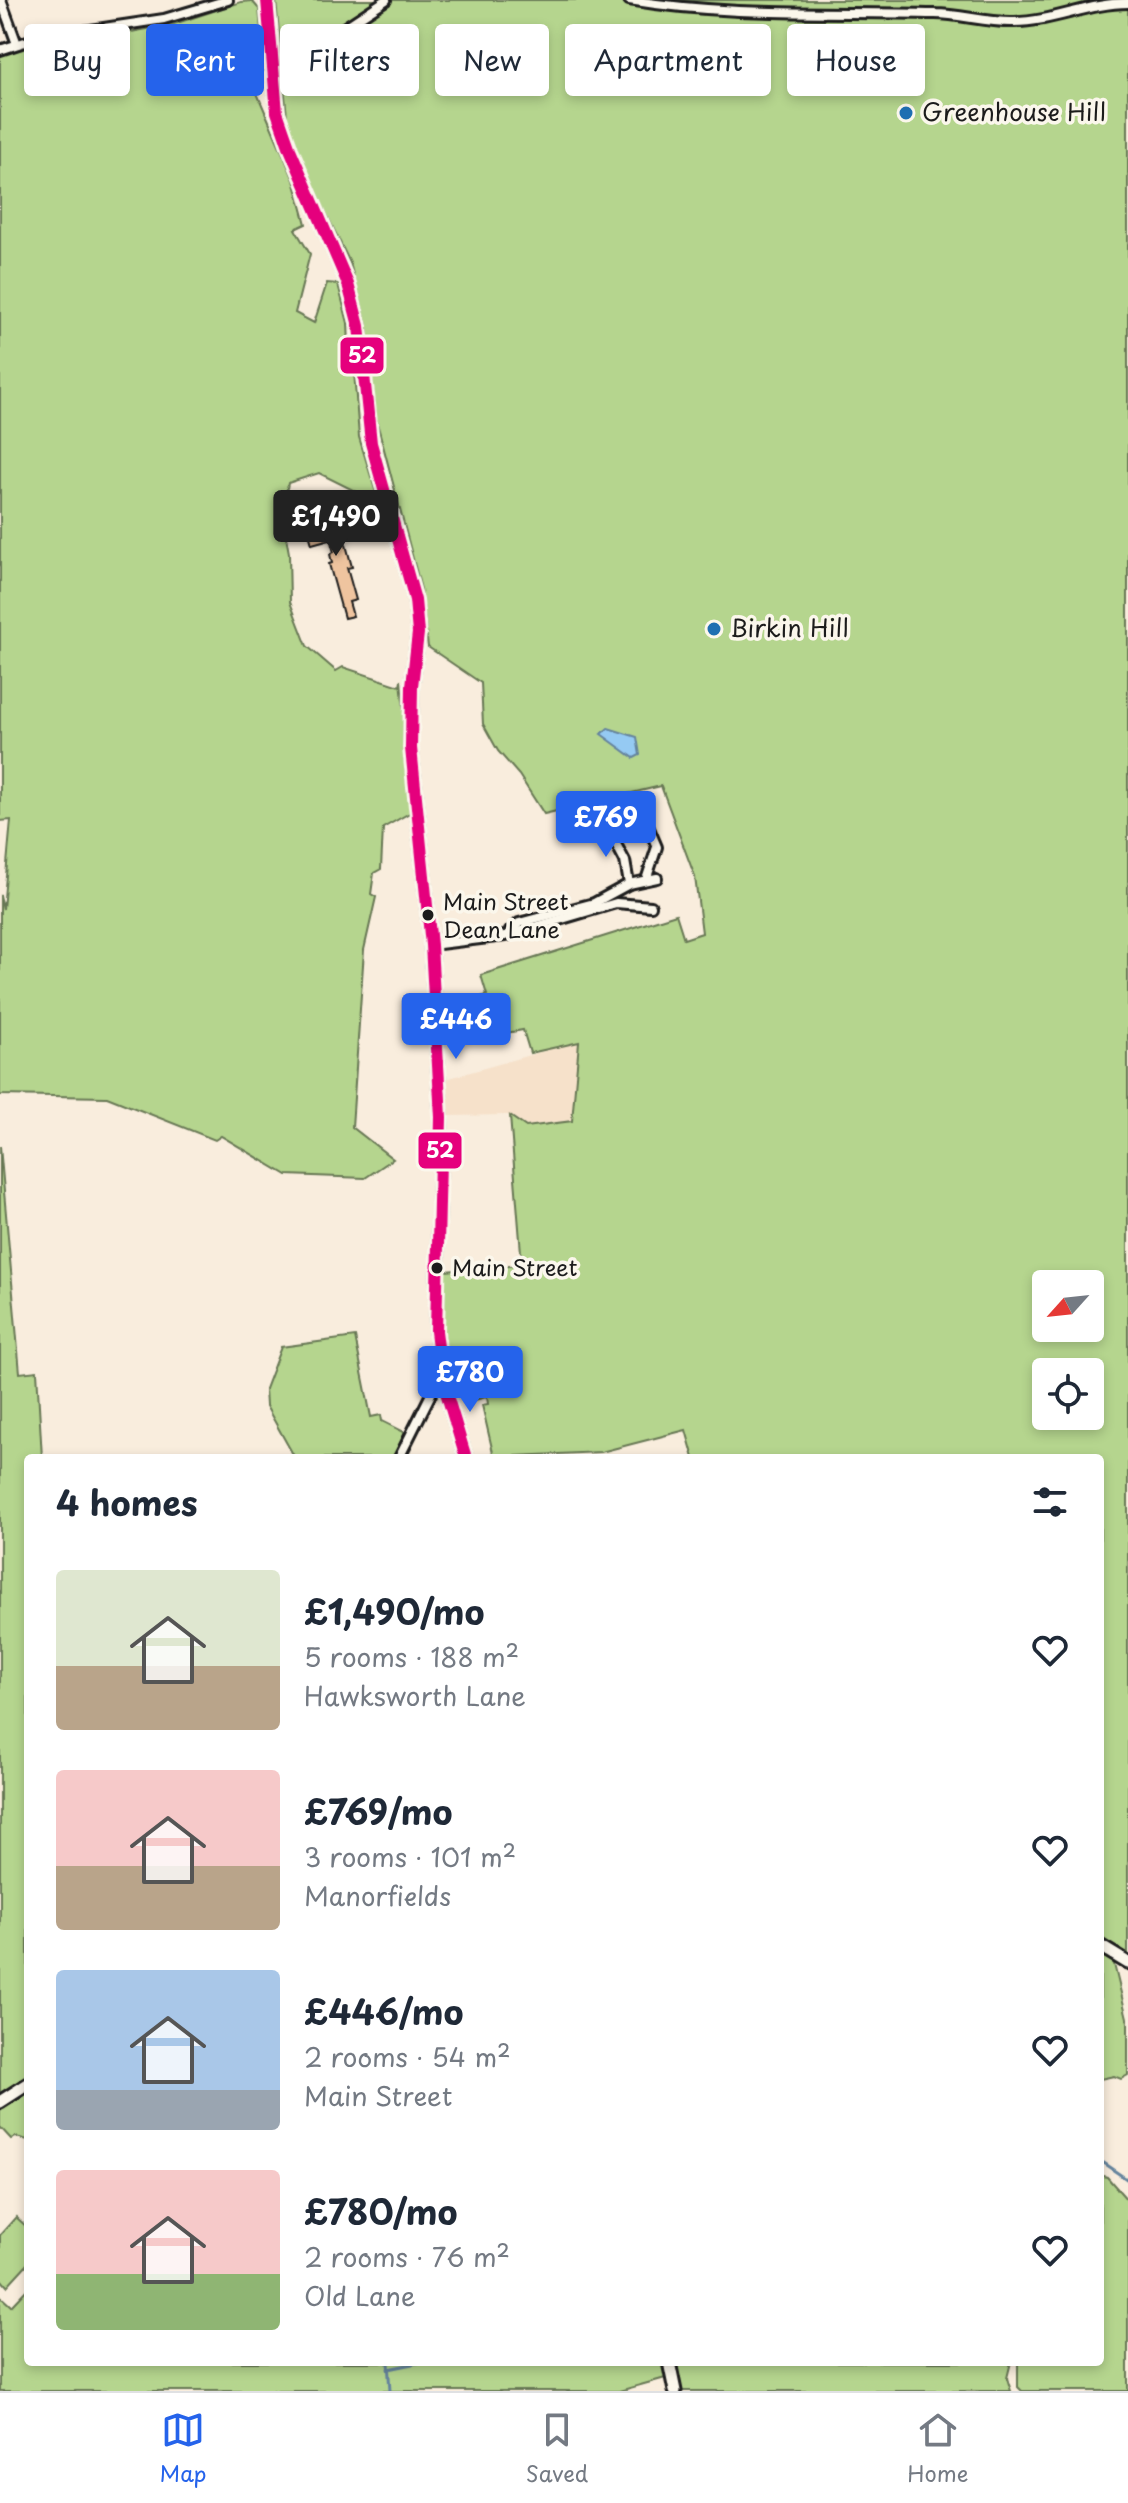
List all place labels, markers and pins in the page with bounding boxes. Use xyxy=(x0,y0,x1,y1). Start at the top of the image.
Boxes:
place label: Greenhouse Hill xyxy=(922,93,1106,129)
marker: Greenhouse Hill xyxy=(897,104,915,122)
pin: £1,490 xyxy=(271,490,401,558)
place label: Birkin Hill xyxy=(730,609,849,645)
marker: Birkin Hill xyxy=(705,620,723,638)
pin: £769 xyxy=(559,791,653,859)
place label: Main Street Dean Lane xyxy=(443,884,569,945)
marker: Main Street Dean Lane xyxy=(420,907,436,923)
pin: £446 xyxy=(409,993,503,1061)
place label: Main Street xyxy=(452,1250,578,1283)
marker: Main Street xyxy=(429,1260,445,1276)
pin: £780 xyxy=(423,1346,517,1414)

